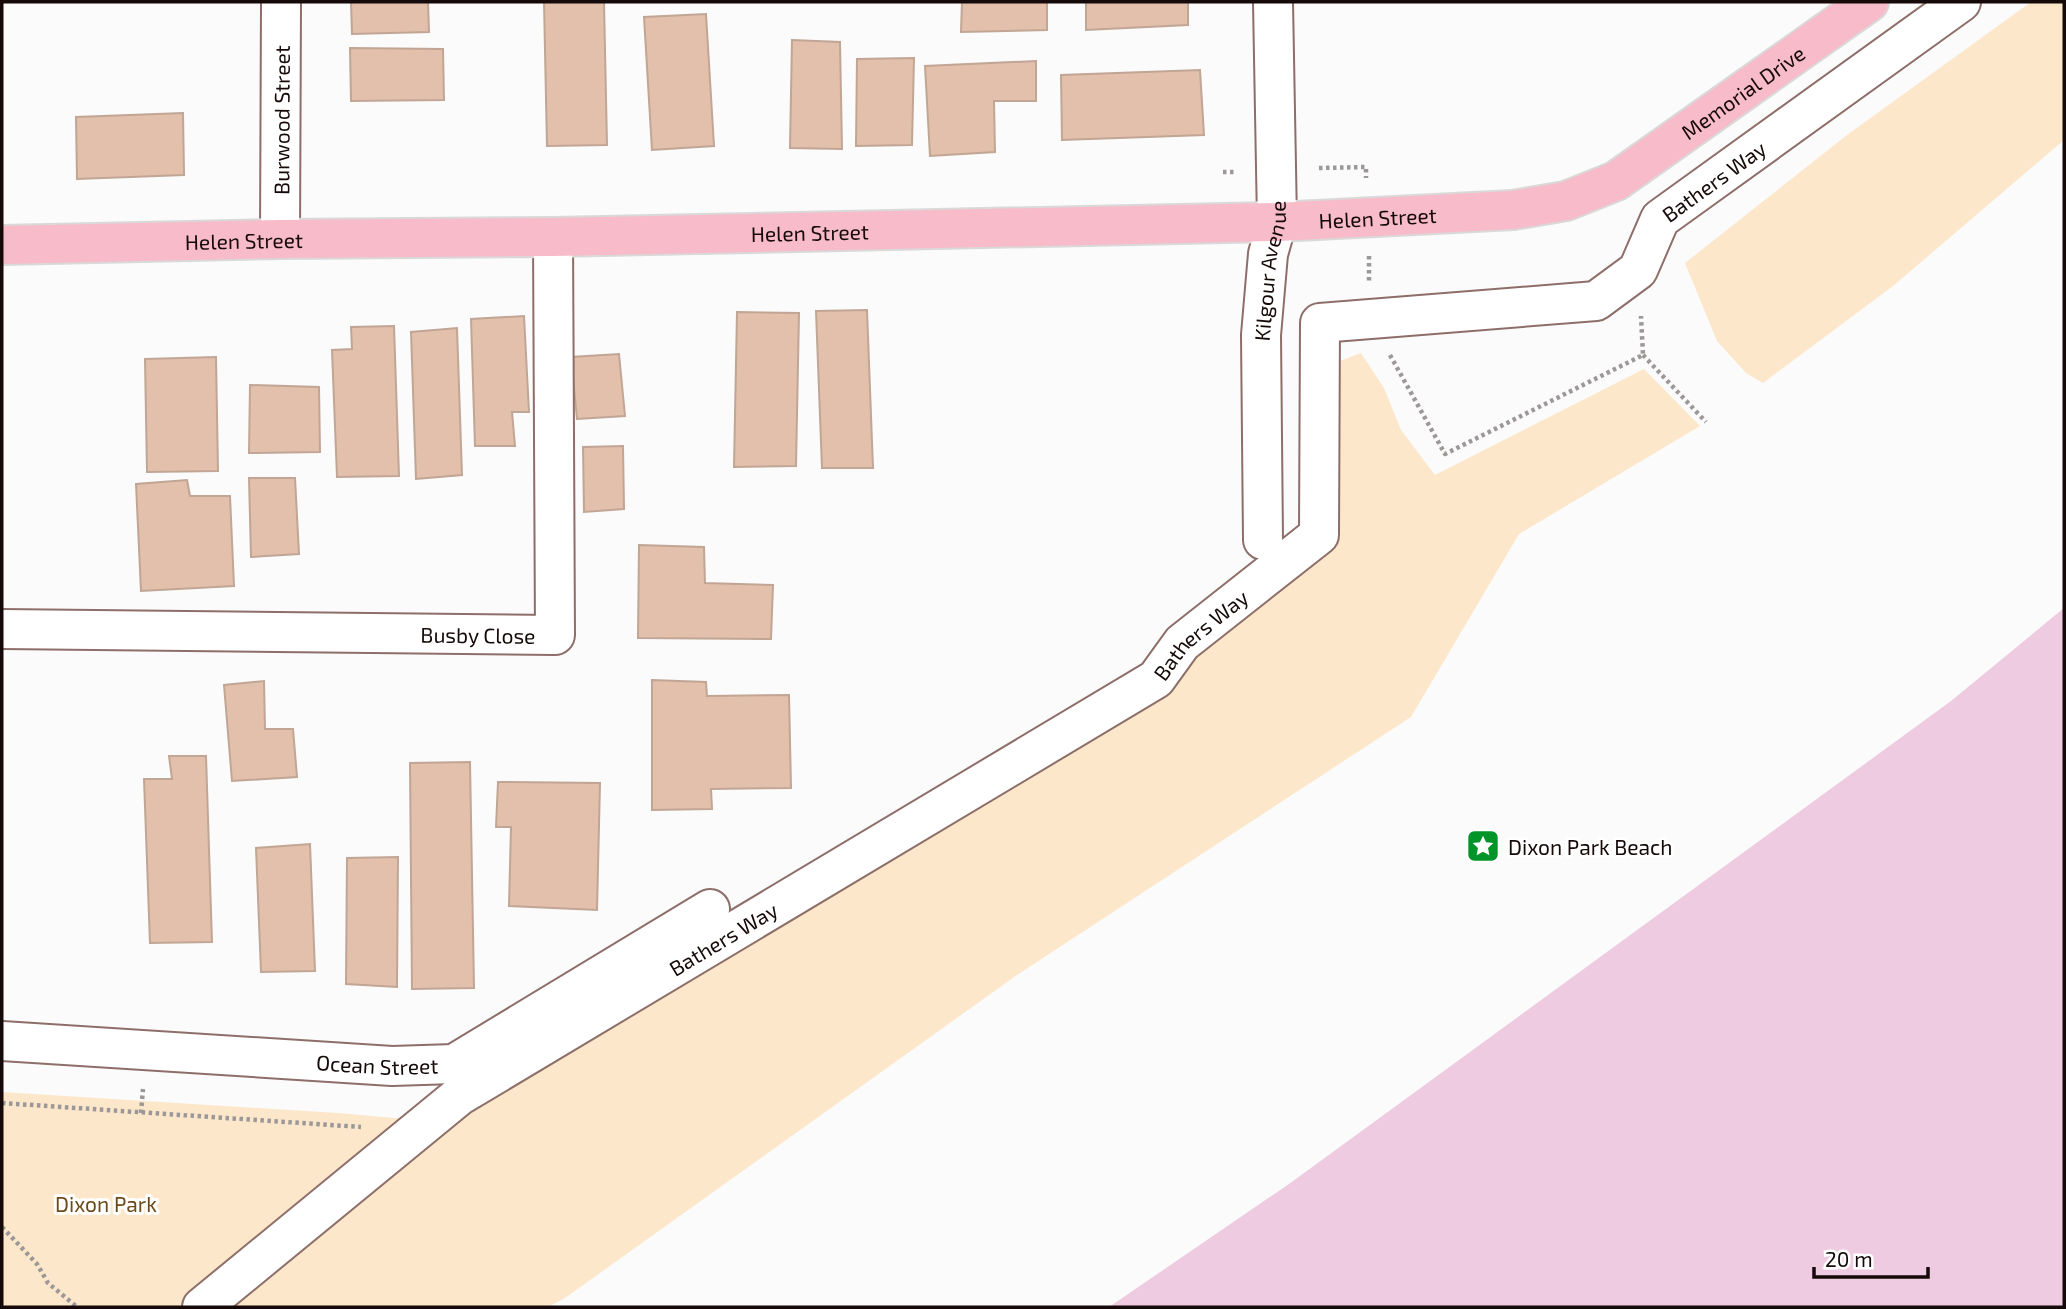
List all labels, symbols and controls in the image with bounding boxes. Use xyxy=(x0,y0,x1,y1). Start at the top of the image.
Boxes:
street label: Memorial Drive xyxy=(1676,39,1809,144)
street label: Burwood Street xyxy=(268,45,293,195)
street label: Bathers Way xyxy=(1657,135,1770,226)
street label: Kilgour Avenue xyxy=(1248,200,1290,342)
street label: Helen Street xyxy=(1318,201,1437,232)
street label: Helen Street xyxy=(751,218,869,245)
street label: Helen Street xyxy=(185,226,303,254)
street label: Bathers Way xyxy=(1147,584,1252,684)
street label: Busby Close xyxy=(420,621,536,647)
place icon: Dixon Park Beach xyxy=(1464,827,1502,865)
place label: Dixon Park Beach xyxy=(1508,834,1673,859)
street label: Bathers Way xyxy=(664,896,782,980)
street label: Ocean Street xyxy=(315,1049,439,1079)
park label: Dixon Park xyxy=(55,1191,157,1216)
scale bar xyxy=(1814,1236,1928,1280)
text: 20 m xyxy=(1825,1246,1873,1271)

